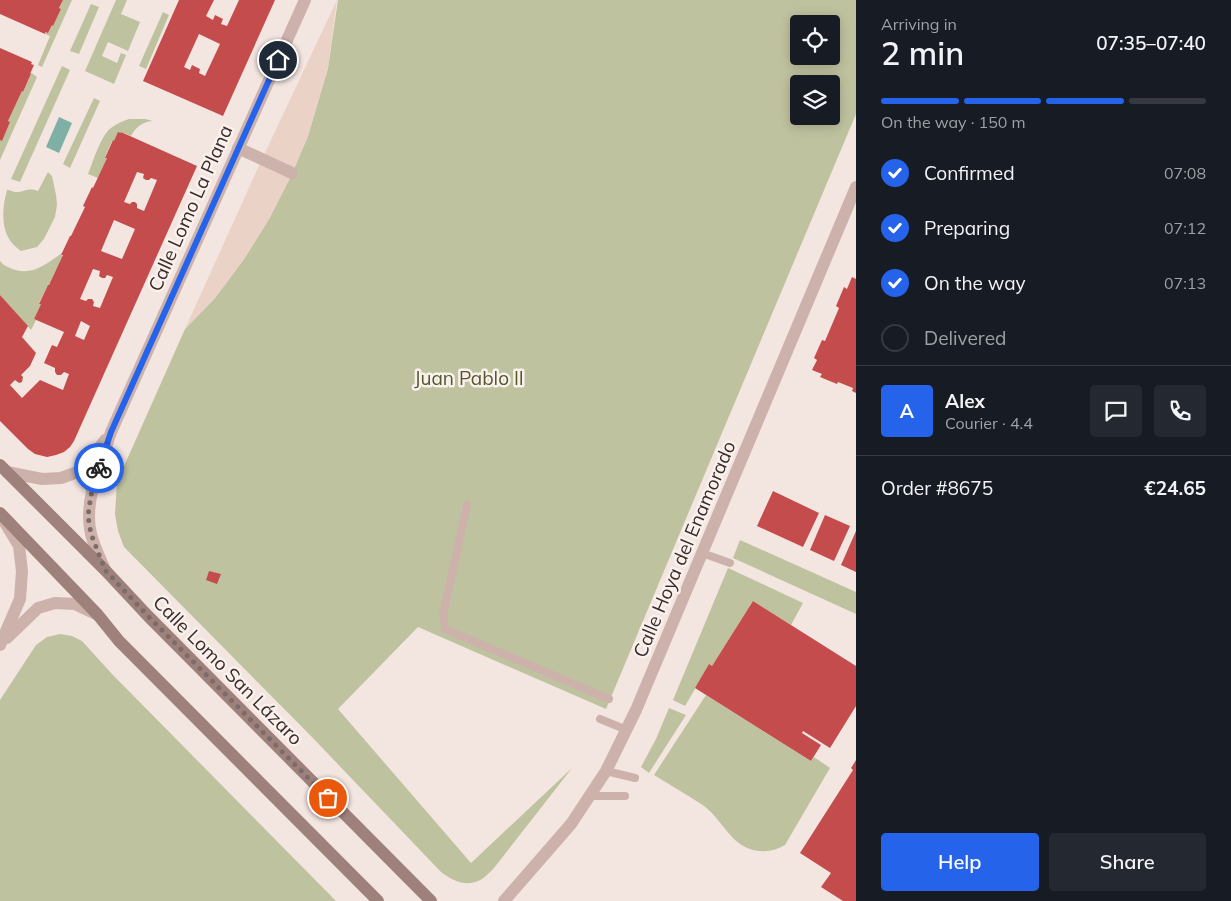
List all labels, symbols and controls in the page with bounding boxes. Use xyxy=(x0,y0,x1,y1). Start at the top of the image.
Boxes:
text: Arriving in xyxy=(881,14,957,34)
map controls xyxy=(790,15,840,125)
button: locate xyxy=(790,15,840,65)
text: 07:35–07:40 xyxy=(1096,31,1206,55)
text: 2 min xyxy=(881,33,964,73)
pin xyxy=(257,39,299,81)
icon: home xyxy=(264,46,292,74)
button: layers xyxy=(790,75,840,125)
text: On the way · 150 m xyxy=(881,112,1026,132)
street label: Calle Lomo La Plana xyxy=(143,121,237,295)
icon: check xyxy=(881,159,909,187)
text: Confirmed xyxy=(924,161,1015,185)
text: 07:08 xyxy=(1164,163,1206,183)
icon: check xyxy=(881,214,909,242)
text: Preparing xyxy=(924,216,1010,240)
text: 07:12 xyxy=(1164,218,1206,238)
icon: check xyxy=(881,269,909,297)
text: On the way xyxy=(924,271,1026,295)
text: 07:13 xyxy=(1164,273,1206,293)
text: Delivered xyxy=(924,326,1006,350)
park label: Juan Pablo II xyxy=(414,366,524,390)
button: chat xyxy=(1090,385,1142,437)
button: phone xyxy=(1154,385,1206,437)
text: Alex xyxy=(945,389,985,413)
text: A xyxy=(900,399,914,423)
text: Courier · 4.4 xyxy=(945,413,1033,433)
street label: Calle Hoya del Enamorado xyxy=(627,437,741,661)
courier xyxy=(74,443,124,493)
icon: bike xyxy=(85,454,113,482)
text: Order #8675 xyxy=(881,476,993,500)
text: €24.65 xyxy=(1144,476,1206,500)
street label: Calle Lomo San Lázaro xyxy=(148,590,308,750)
pin xyxy=(307,777,349,819)
icon: bag xyxy=(314,784,342,812)
button: Help xyxy=(881,833,1039,891)
button: Share xyxy=(1049,833,1206,891)

